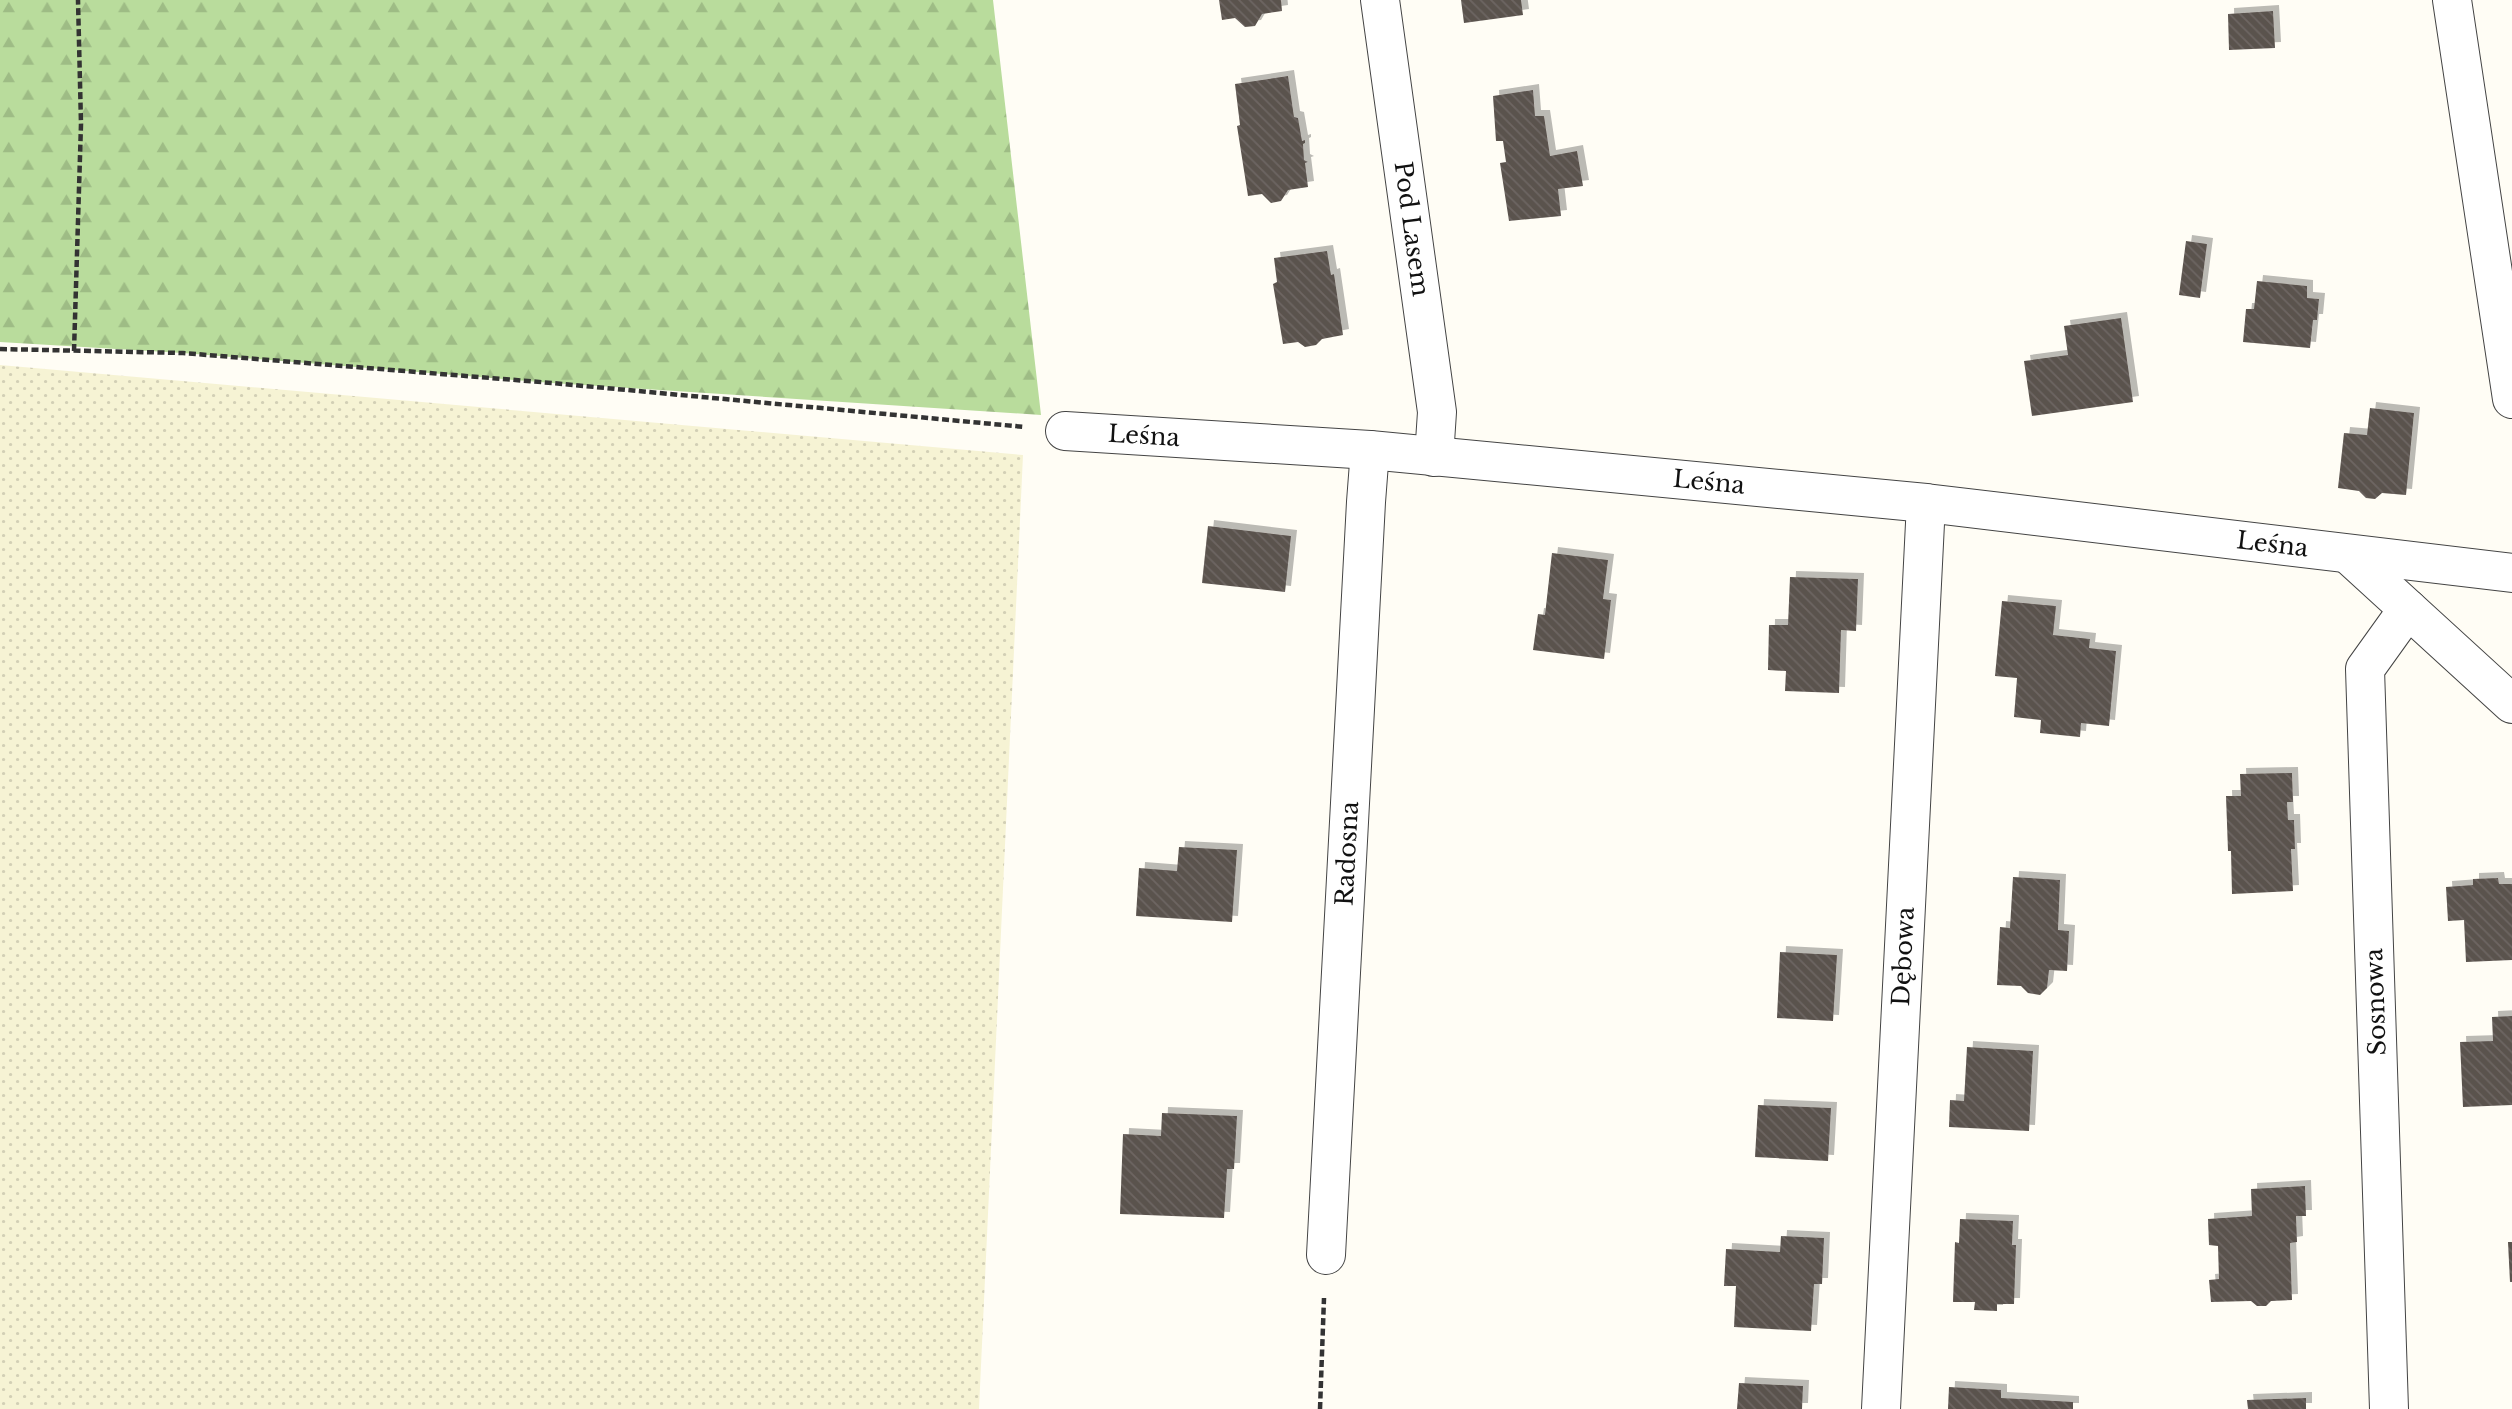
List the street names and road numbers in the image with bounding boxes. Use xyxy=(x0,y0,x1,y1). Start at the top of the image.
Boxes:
street label: Pod Lasem xyxy=(1388,160,1436,298)
street label: Leśna xyxy=(1107,419,1181,452)
street label: Leśna xyxy=(1672,464,1747,500)
street label: Leśna xyxy=(2235,525,2311,563)
street label: Radosna xyxy=(1330,800,1364,907)
street label: Dębowa xyxy=(1886,905,1920,1007)
street label: Sosnowa xyxy=(2359,947,2392,1056)

